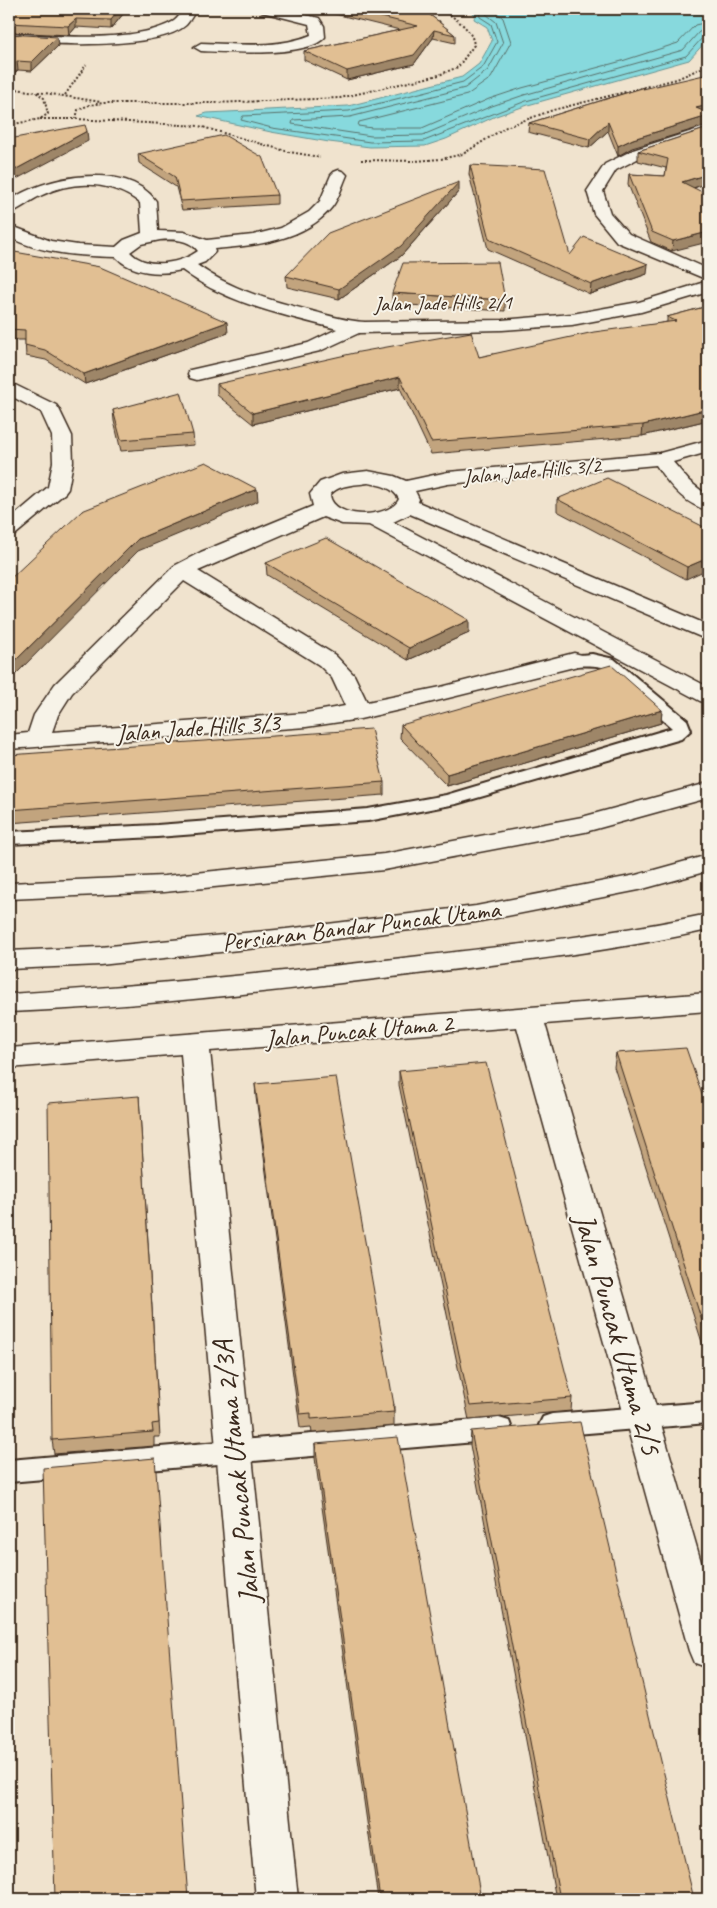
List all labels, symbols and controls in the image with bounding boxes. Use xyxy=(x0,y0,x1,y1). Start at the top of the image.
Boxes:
street label: Jalan Jade Hills 2/1 xyxy=(373,289,514,317)
street label: Jalan Jade Hills 3/2 xyxy=(461,452,603,490)
street label: Jalan Jade Hills 3/3 xyxy=(114,706,283,750)
street label: Persiaran Bandar Puncak Utama xyxy=(220,893,504,959)
street label: Jalan Puncak Utama 2 xyxy=(263,1007,456,1055)
street label: Jalan Puncak Utama 2/5 xyxy=(565,1207,671,1461)
street label: Jalan Puncak Utama 2/3A xyxy=(203,1337,269,1607)

